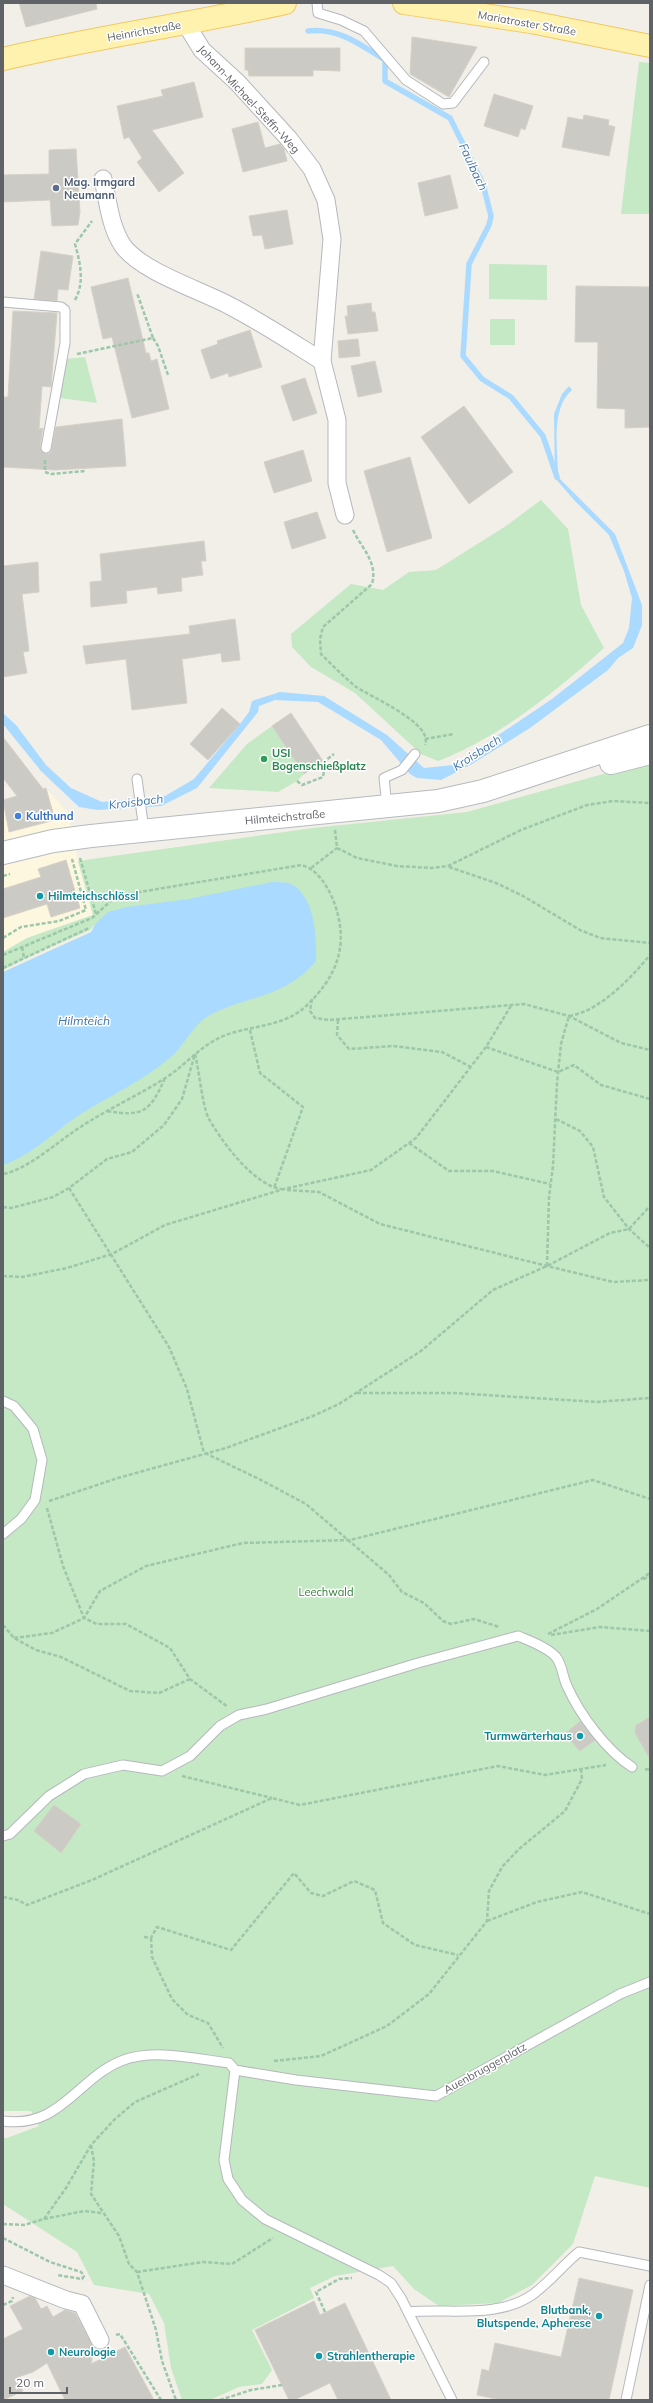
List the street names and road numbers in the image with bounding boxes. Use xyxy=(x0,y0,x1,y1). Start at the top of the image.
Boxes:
street label: Mariatroster Straße xyxy=(477,7,577,39)
street label: Heinrichstraße xyxy=(106,18,182,44)
street label: Johann-Michael-Steffn-Weg xyxy=(195,42,303,156)
street label: Hilmteichstraße xyxy=(244,807,326,827)
street label: Auenbruggerplatz xyxy=(441,2039,529,2097)

